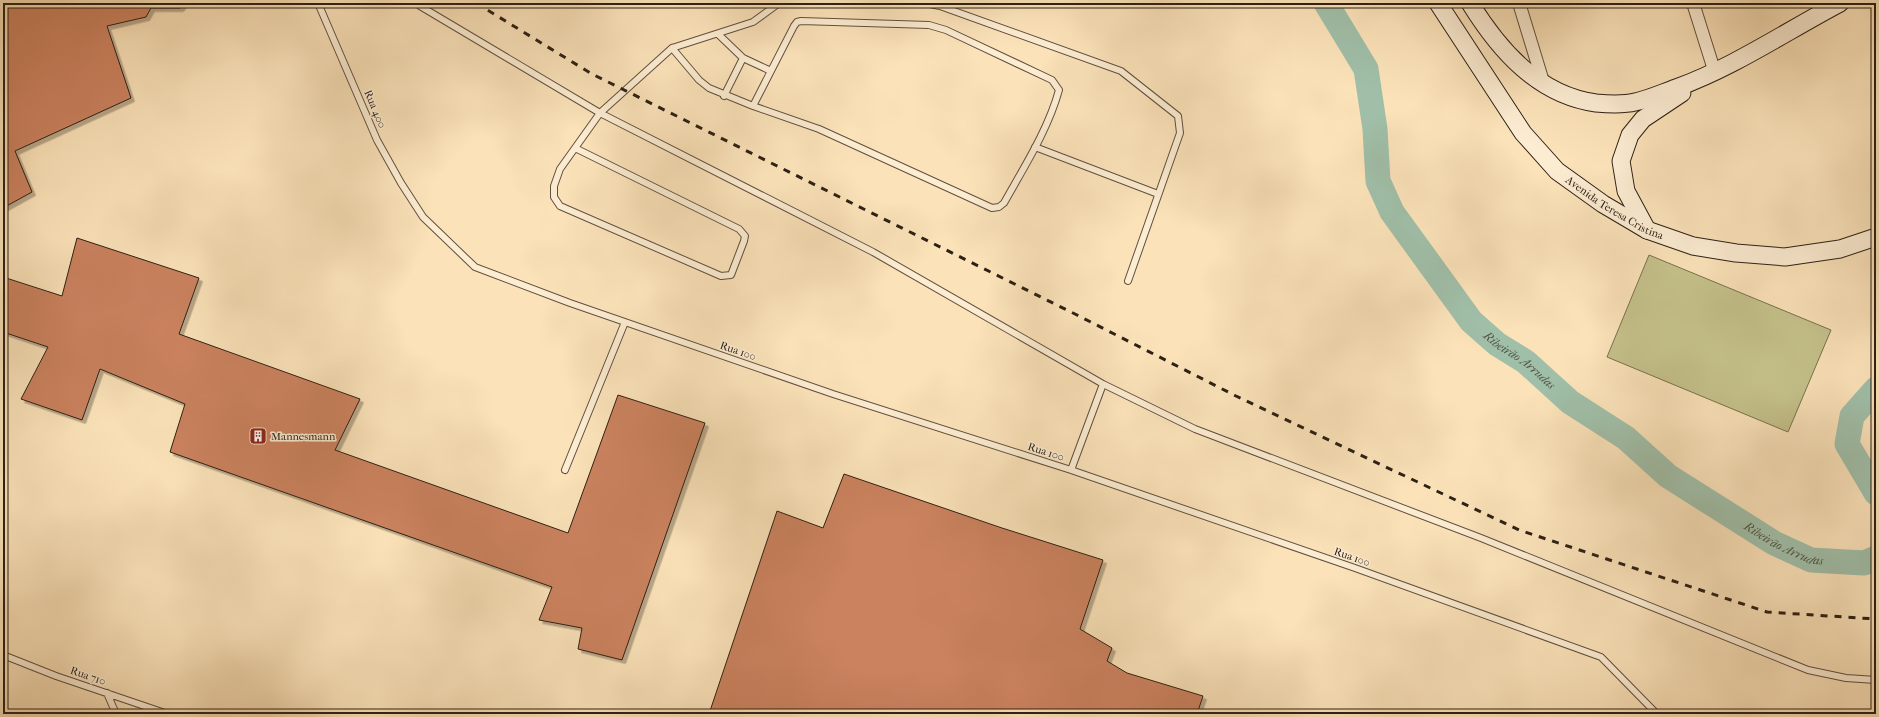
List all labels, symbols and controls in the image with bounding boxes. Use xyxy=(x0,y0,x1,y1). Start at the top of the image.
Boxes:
street label: Rua 400 xyxy=(361,88,389,130)
street label: Avenida Teresa Cristina xyxy=(1563,172,1666,242)
water label: Ribeirão Arrudas xyxy=(1480,328,1558,392)
street label: Rua 100 xyxy=(718,339,758,363)
building icon: Mannesmann xyxy=(248,426,268,446)
place label: Mannesmann xyxy=(271,430,336,443)
street label: Rua 100 xyxy=(1026,440,1066,464)
water label: Ribeirão Arrudas xyxy=(1741,518,1824,568)
street label: Rua 100 xyxy=(1332,545,1372,569)
street label: Rua 710 xyxy=(69,664,107,688)

